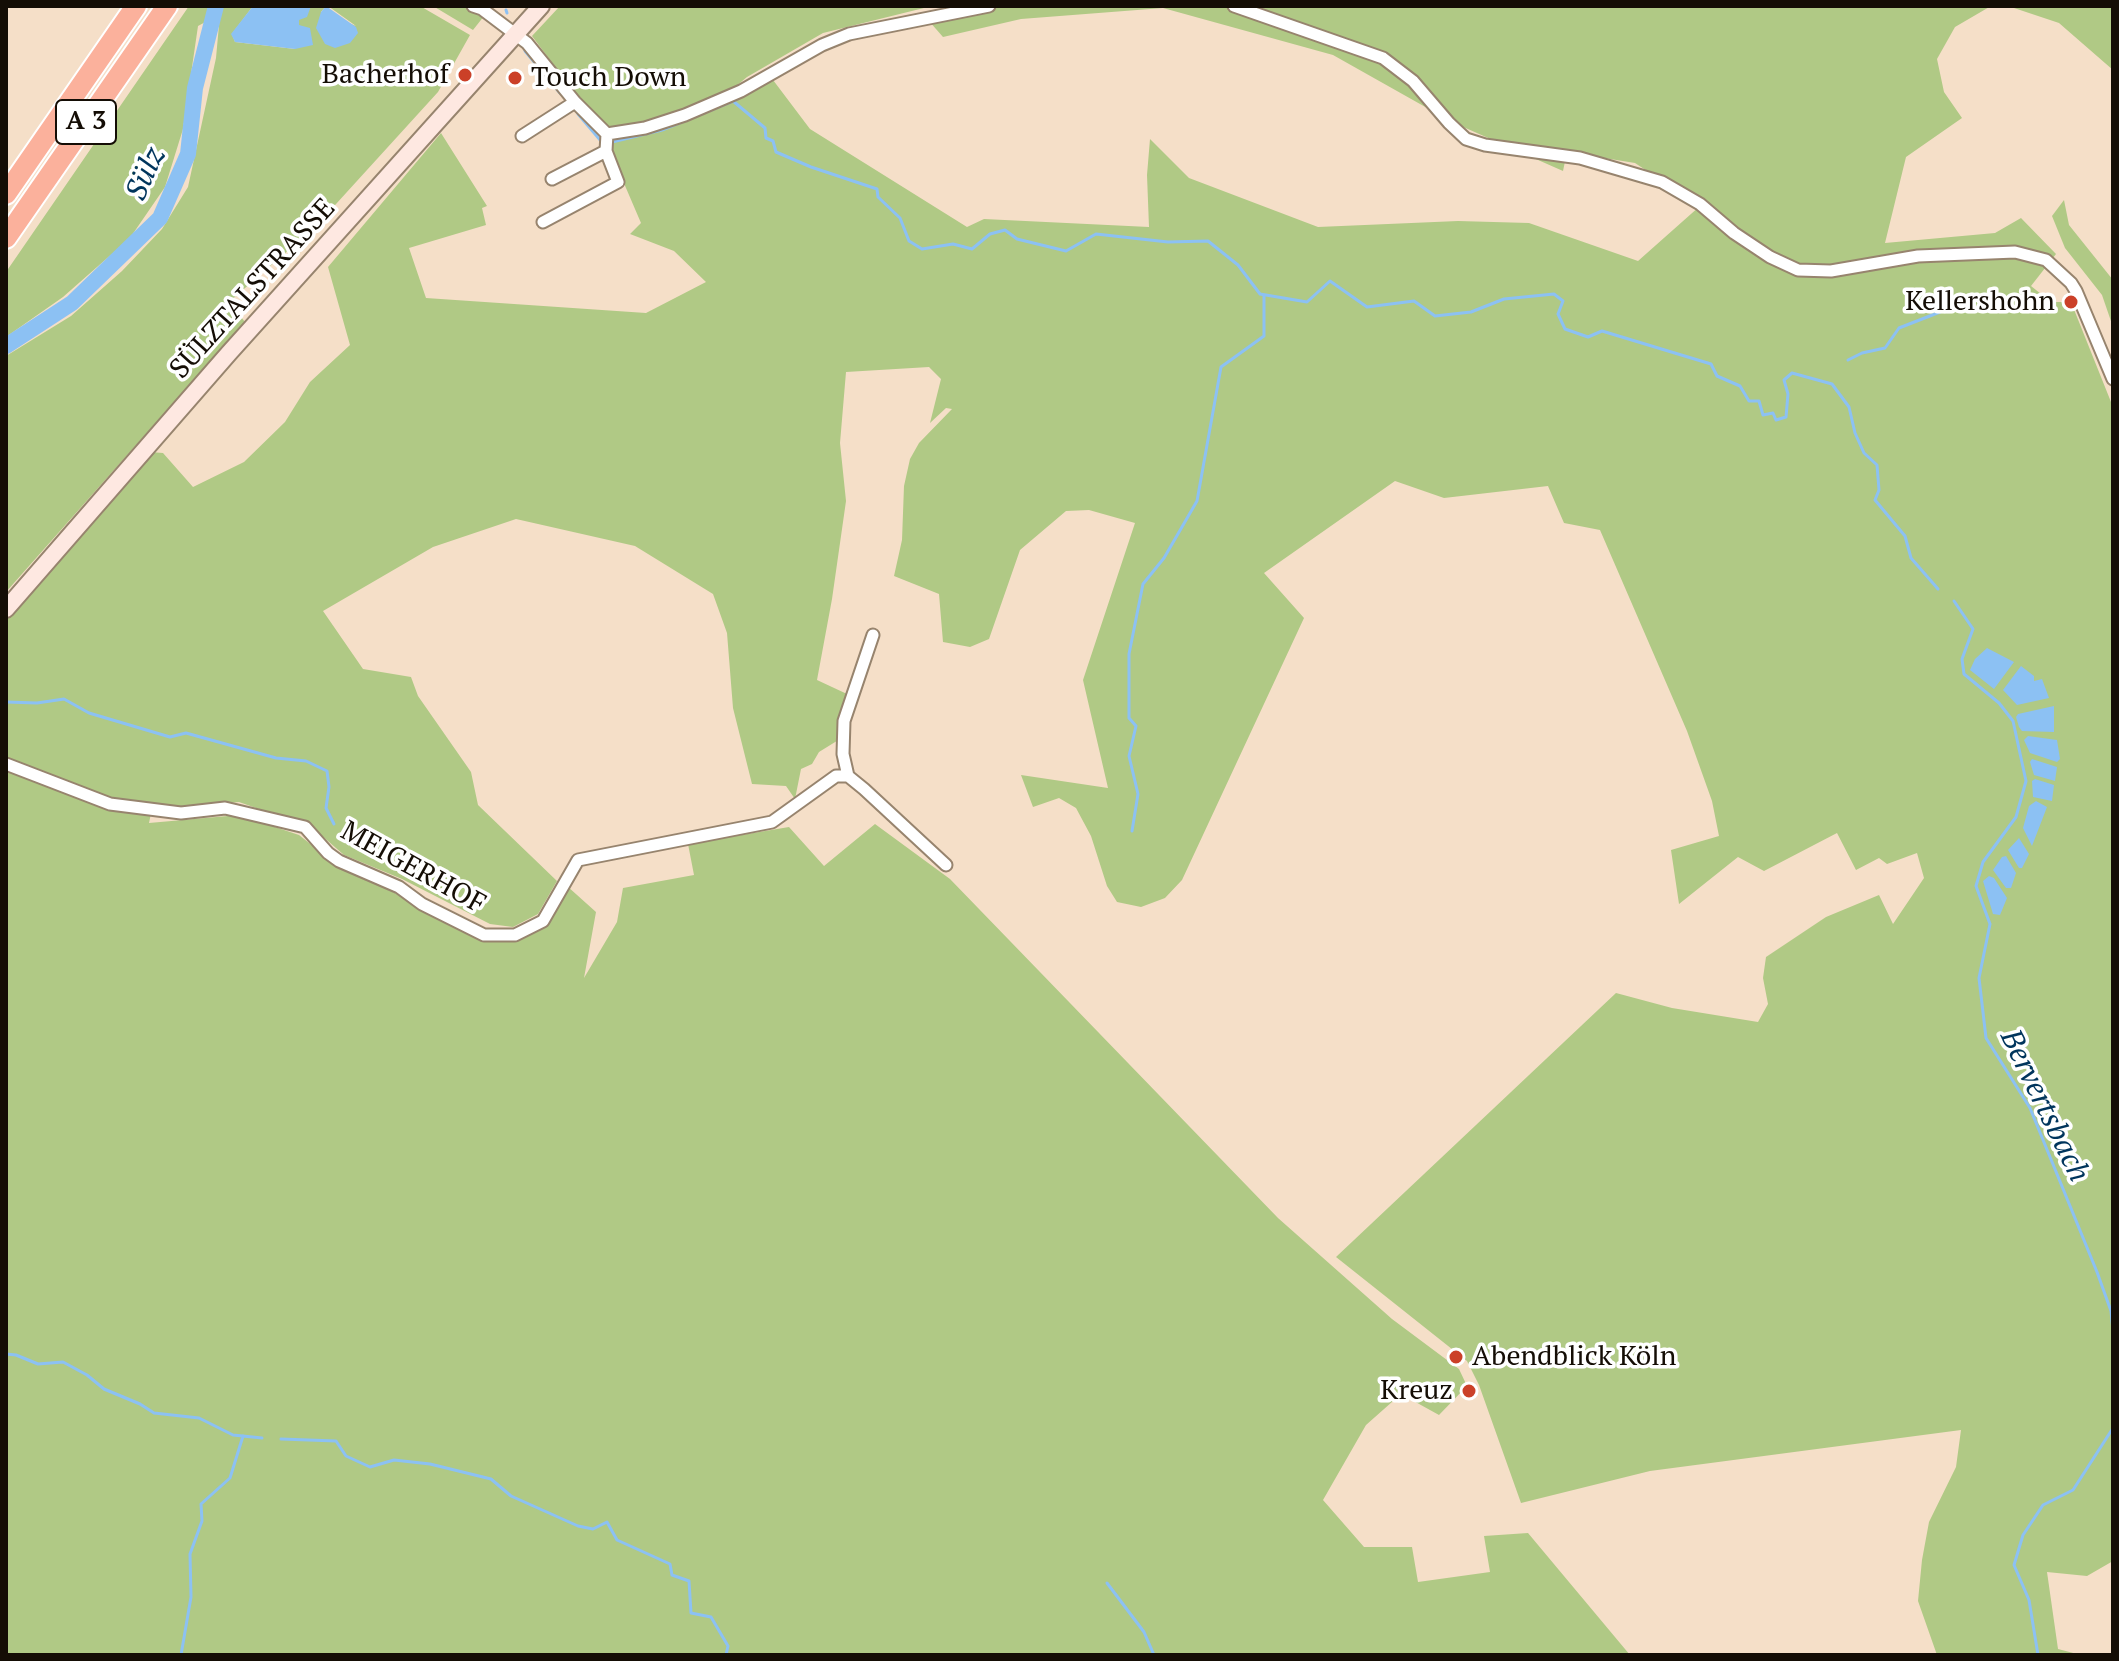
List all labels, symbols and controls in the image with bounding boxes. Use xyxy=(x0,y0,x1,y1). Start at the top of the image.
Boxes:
place label: Bacherhof xyxy=(322,58,449,92)
place label: Touch Down xyxy=(531,61,686,95)
marker: Bacherhof xyxy=(456,66,474,84)
marker: Touch Down xyxy=(506,69,524,87)
road number: A 3 xyxy=(56,100,116,144)
water label: Sülz xyxy=(119,142,173,206)
street label: SÜLZTALSTRASSE xyxy=(163,192,343,386)
place label: Kellershohn xyxy=(1905,285,2055,319)
marker: Kellershohn xyxy=(2062,293,2080,311)
street label: MEIGERHOF xyxy=(335,814,491,922)
water label: Bervertsbach xyxy=(1992,1024,2096,1188)
place label: Abendblick Köln xyxy=(1472,1340,1676,1374)
marker: Abendblick Köln xyxy=(1447,1348,1465,1366)
place label: Kreuz xyxy=(1380,1374,1453,1408)
marker: Kreuz xyxy=(1460,1382,1478,1400)

